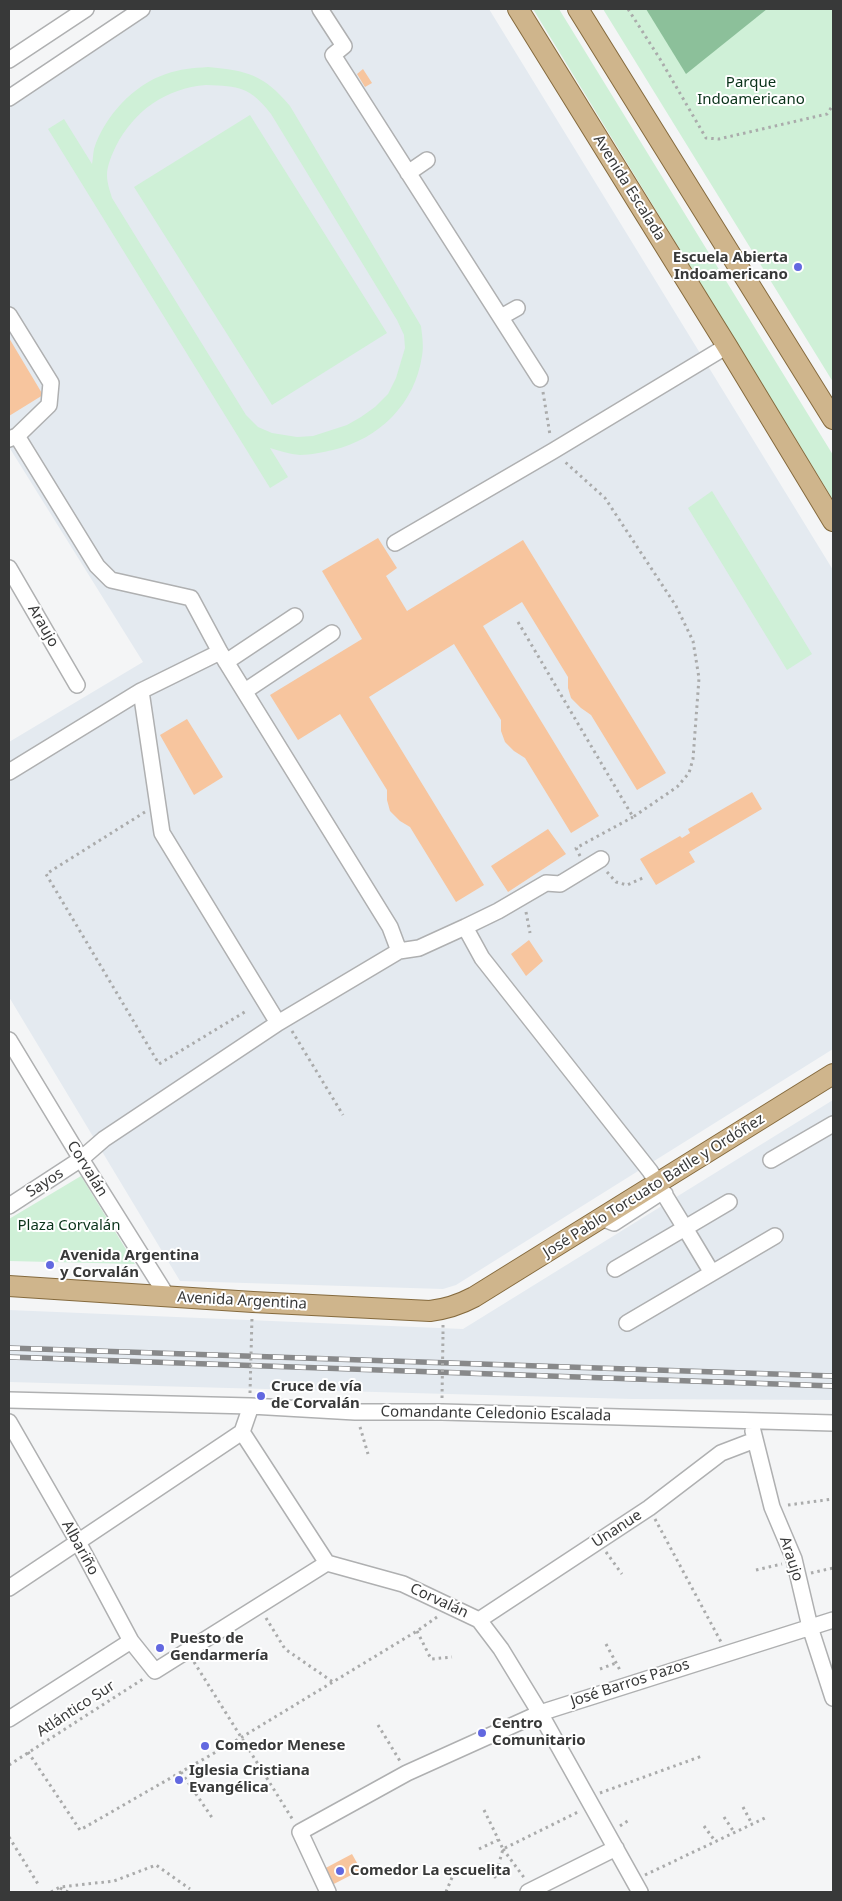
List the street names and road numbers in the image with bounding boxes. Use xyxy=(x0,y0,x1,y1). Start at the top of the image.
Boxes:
street label: Avenida Escalada xyxy=(589,132,669,244)
street label: Araujo xyxy=(24,602,62,650)
street label: José Pablo Torcuato Batlle y Ordóñez xyxy=(540,1110,768,1262)
street label: Corvalán xyxy=(63,1138,111,1200)
street label: Sayos xyxy=(23,1164,67,1202)
street label: Avenida Argentina xyxy=(177,1289,307,1313)
street label: Comandante Celedonio Escalada xyxy=(381,1403,611,1425)
street label: Unanue xyxy=(589,1506,645,1552)
street label: Albariño xyxy=(58,1518,102,1578)
street label: Araujo xyxy=(775,1534,807,1584)
street label: Corvalán xyxy=(407,1580,471,1622)
street label: José Barros Pazos xyxy=(568,1655,692,1711)
street label: Atlántico Sur xyxy=(33,1677,119,1741)

